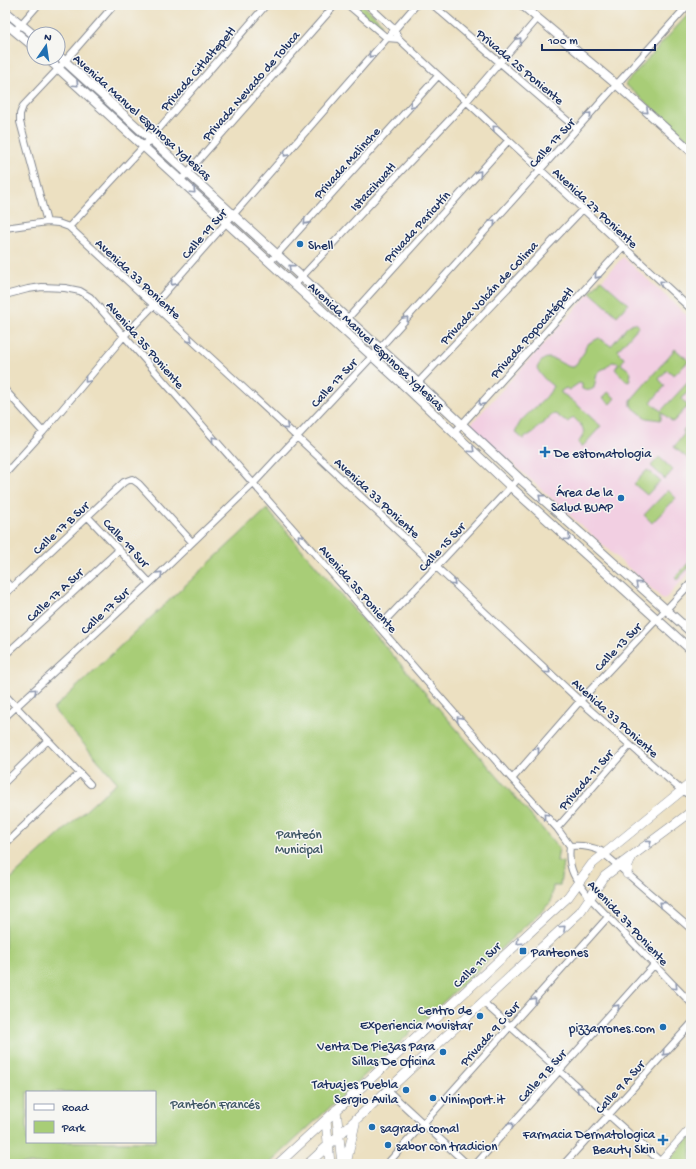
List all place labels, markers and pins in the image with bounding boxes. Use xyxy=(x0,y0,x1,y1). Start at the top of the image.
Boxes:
marker: Shell xyxy=(295,239,305,249)
place label: Shell xyxy=(308,239,334,254)
marker: De estomatologia xyxy=(539,446,551,458)
place label: De estomatologia xyxy=(553,447,652,462)
place label: Área de la Salud BUAP xyxy=(551,485,614,516)
marker: Área de la Salud BUAP xyxy=(616,493,626,503)
marker: Panteones xyxy=(518,946,528,956)
place label: Panteones xyxy=(530,946,589,961)
place label: Centro de Experiencia Movistar xyxy=(360,1004,473,1034)
marker: Centro de Experiencia Movistar xyxy=(475,1011,485,1021)
place label: pizzarrones.com xyxy=(568,1022,655,1037)
marker: pizzarrones.com xyxy=(658,1022,668,1032)
place label: Venta De Piezas Para Sillas De Oficina xyxy=(316,1040,436,1070)
marker: Venta De Piezas Para Sillas De Oficina xyxy=(438,1047,448,1057)
place label: Tatuajes Puebla Sergio Avila xyxy=(311,1078,399,1108)
marker: Tatuajes Puebla Sergio Avila xyxy=(401,1085,411,1095)
marker: Vinimport.it xyxy=(428,1093,438,1103)
place label: Vinimport.it xyxy=(440,1093,506,1108)
marker: sagrado comal xyxy=(367,1122,377,1132)
place label: sagrado comal xyxy=(380,1122,459,1137)
place label: Farmacia Dermatologica Beauty Skin xyxy=(522,1128,656,1158)
marker: Farmacia Dermatologica Beauty Skin xyxy=(658,1135,668,1145)
marker: sabor con tradicion xyxy=(383,1140,393,1150)
place label: sabor con tradicion xyxy=(396,1140,498,1155)

